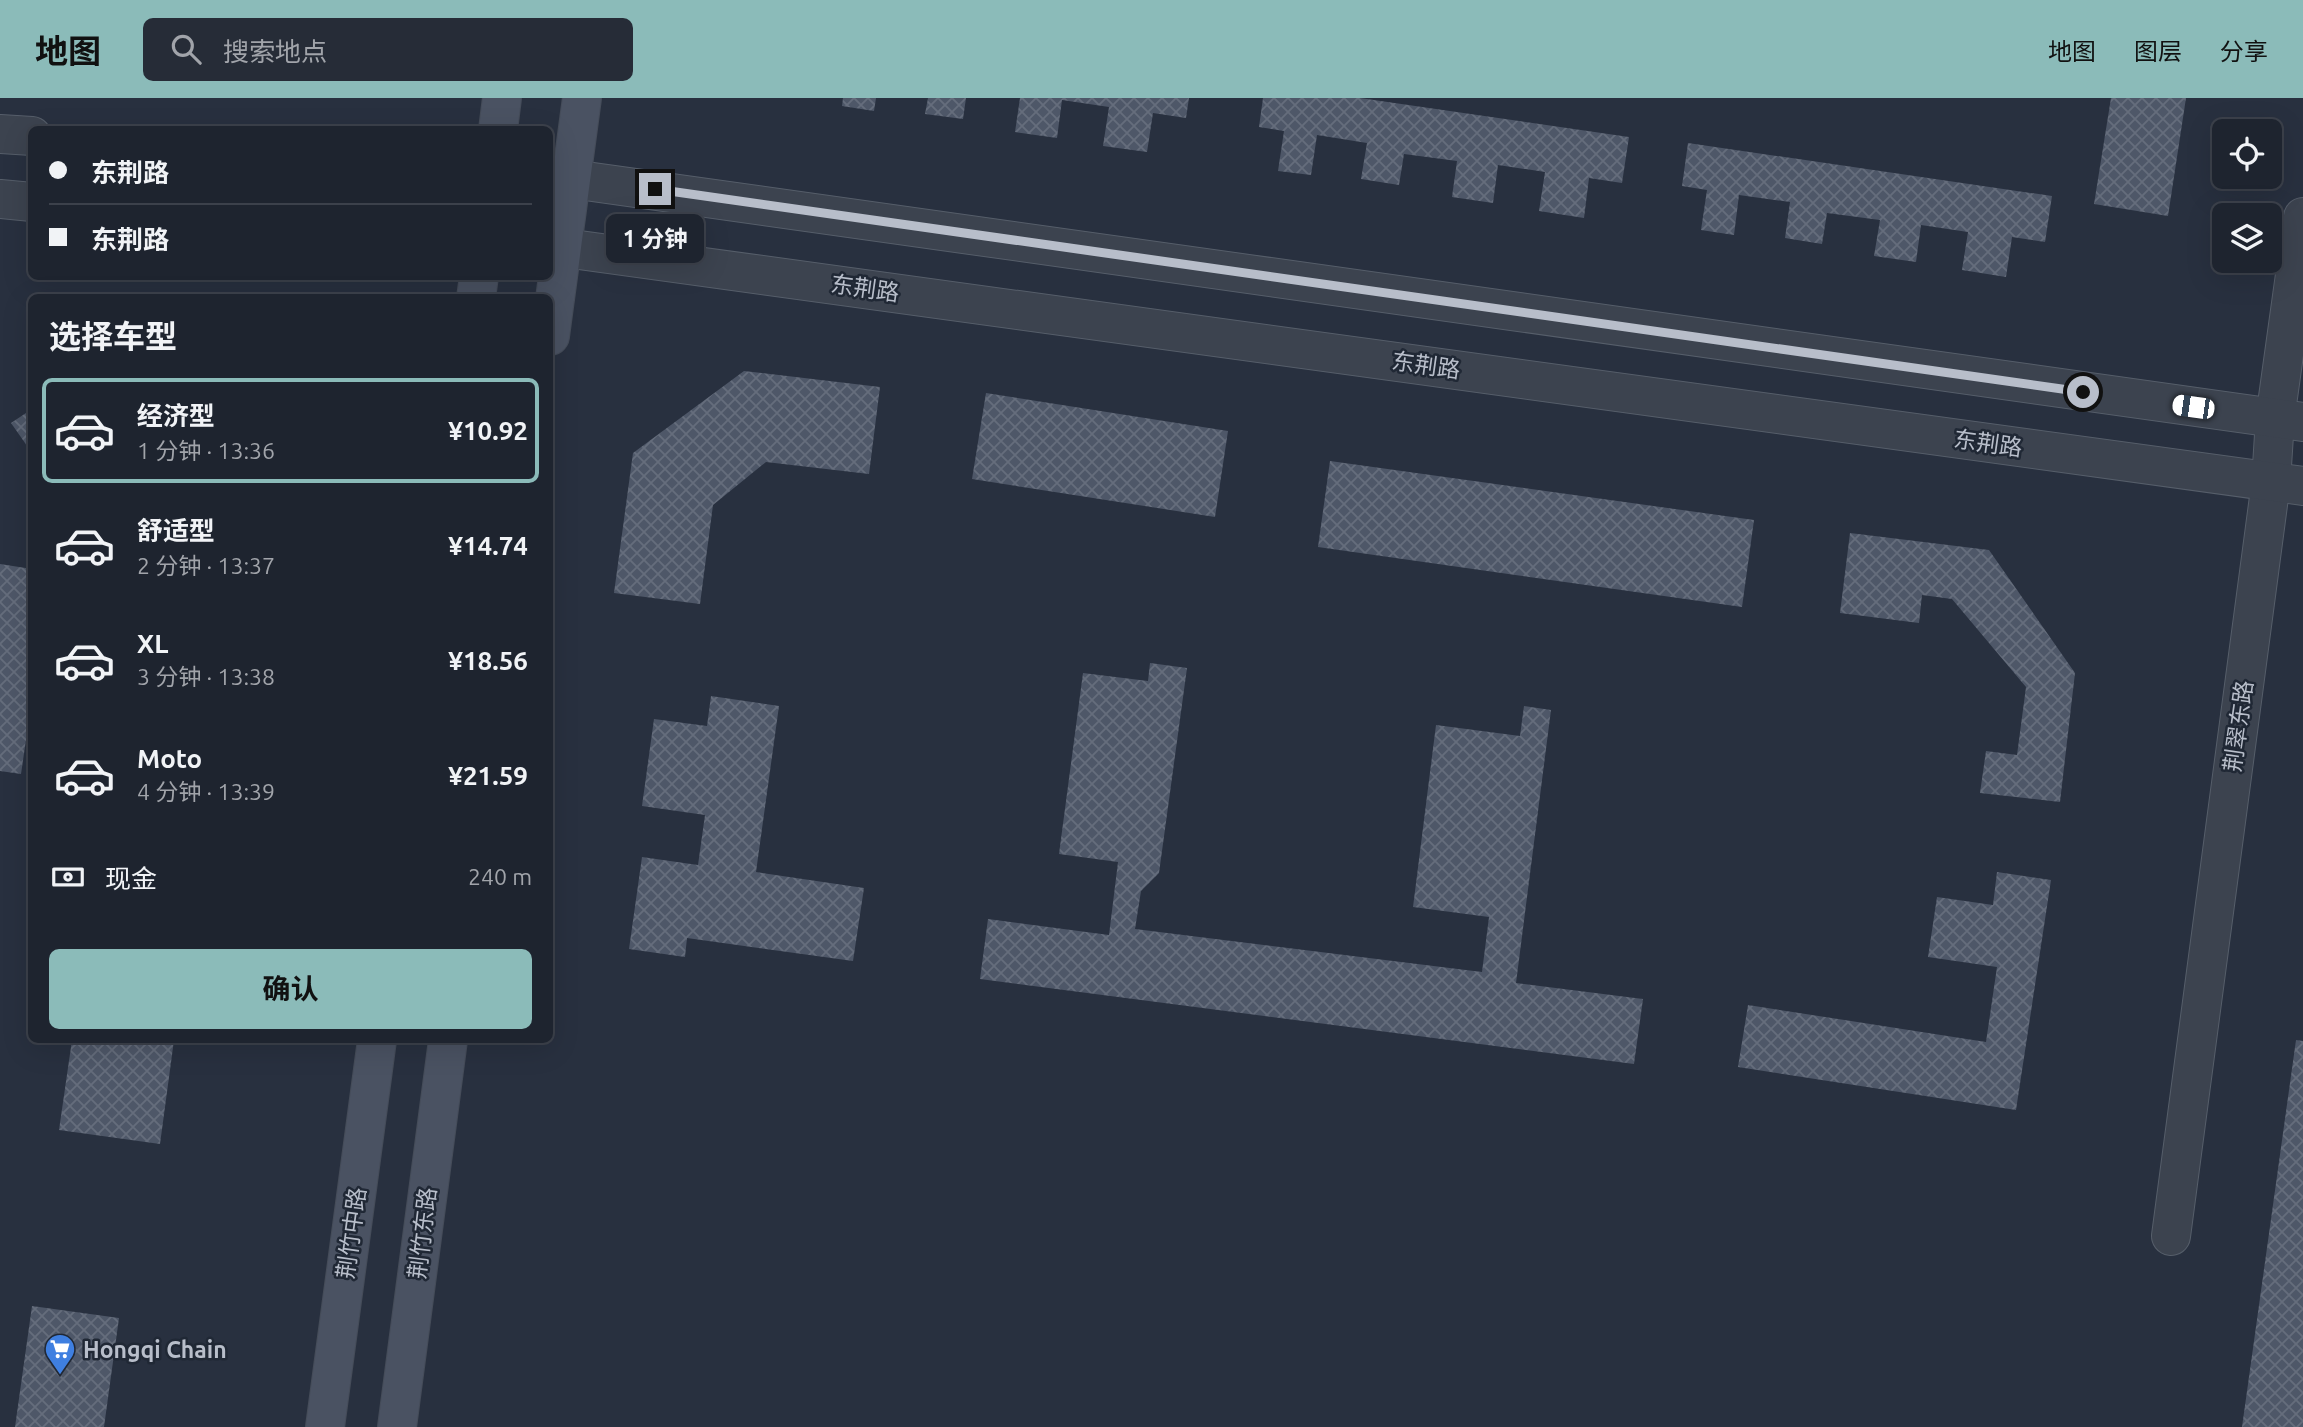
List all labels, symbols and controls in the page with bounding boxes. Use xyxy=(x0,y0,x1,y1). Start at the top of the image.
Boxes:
search box xyxy=(143,18,633,81)
icon: search xyxy=(167,30,205,68)
text: 地图 xyxy=(35,32,101,69)
text: 搜索地点 xyxy=(223,37,327,66)
text: 地图 xyxy=(2048,38,2096,65)
text: 图层 xyxy=(2134,38,2182,65)
text: 分享 xyxy=(2220,38,2268,65)
map controls xyxy=(2212,119,2282,273)
button: locate xyxy=(2212,119,2282,189)
text: 东荆路 xyxy=(91,158,169,187)
route end xyxy=(639,173,671,205)
button: layers xyxy=(2212,203,2282,273)
callout: 1 分钟 xyxy=(606,214,704,262)
text: 东荆路 xyxy=(91,225,169,254)
text: 1 分钟 xyxy=(623,226,687,251)
street label: 东荆路 xyxy=(829,271,901,305)
text: 选择车型 xyxy=(49,318,177,354)
street label: 东荆路 xyxy=(1390,348,1462,382)
route start xyxy=(2067,376,2099,408)
car xyxy=(2171,394,2216,420)
icon: car xyxy=(53,399,116,462)
text: 经济型 xyxy=(137,401,215,430)
text: ¥10.92 xyxy=(448,416,528,445)
street label: 东荆路 xyxy=(1952,426,2024,460)
text: 1 分钟 · 13:36 xyxy=(137,438,275,463)
icon: car xyxy=(53,514,116,577)
text: 舒适型 xyxy=(137,516,215,545)
text: ¥14.74 xyxy=(448,531,528,560)
text: 2 分钟 · 13:37 xyxy=(137,553,275,578)
icon: car xyxy=(53,629,116,692)
text: XL xyxy=(137,629,168,658)
text: ¥18.56 xyxy=(448,646,528,675)
text: 3 分钟 · 13:38 xyxy=(137,664,275,689)
street label: 荆翠东路 xyxy=(2219,679,2257,773)
icon: car xyxy=(53,744,116,807)
text: Moto xyxy=(137,744,202,773)
text: ¥21.59 xyxy=(448,761,528,790)
text: 4 分钟 · 13:39 xyxy=(137,779,275,804)
icon: cash xyxy=(49,858,87,896)
text: 现金 xyxy=(105,864,157,893)
text: 240 m xyxy=(468,864,532,889)
button: 确认 xyxy=(49,949,532,1029)
street label: 荆竹中路 xyxy=(332,1186,370,1280)
street label: 荆竹东路 xyxy=(404,1186,440,1280)
supermarket icon: Hongqi Chain xyxy=(43,1332,77,1376)
place label: Hongqi Chain xyxy=(83,1337,227,1362)

